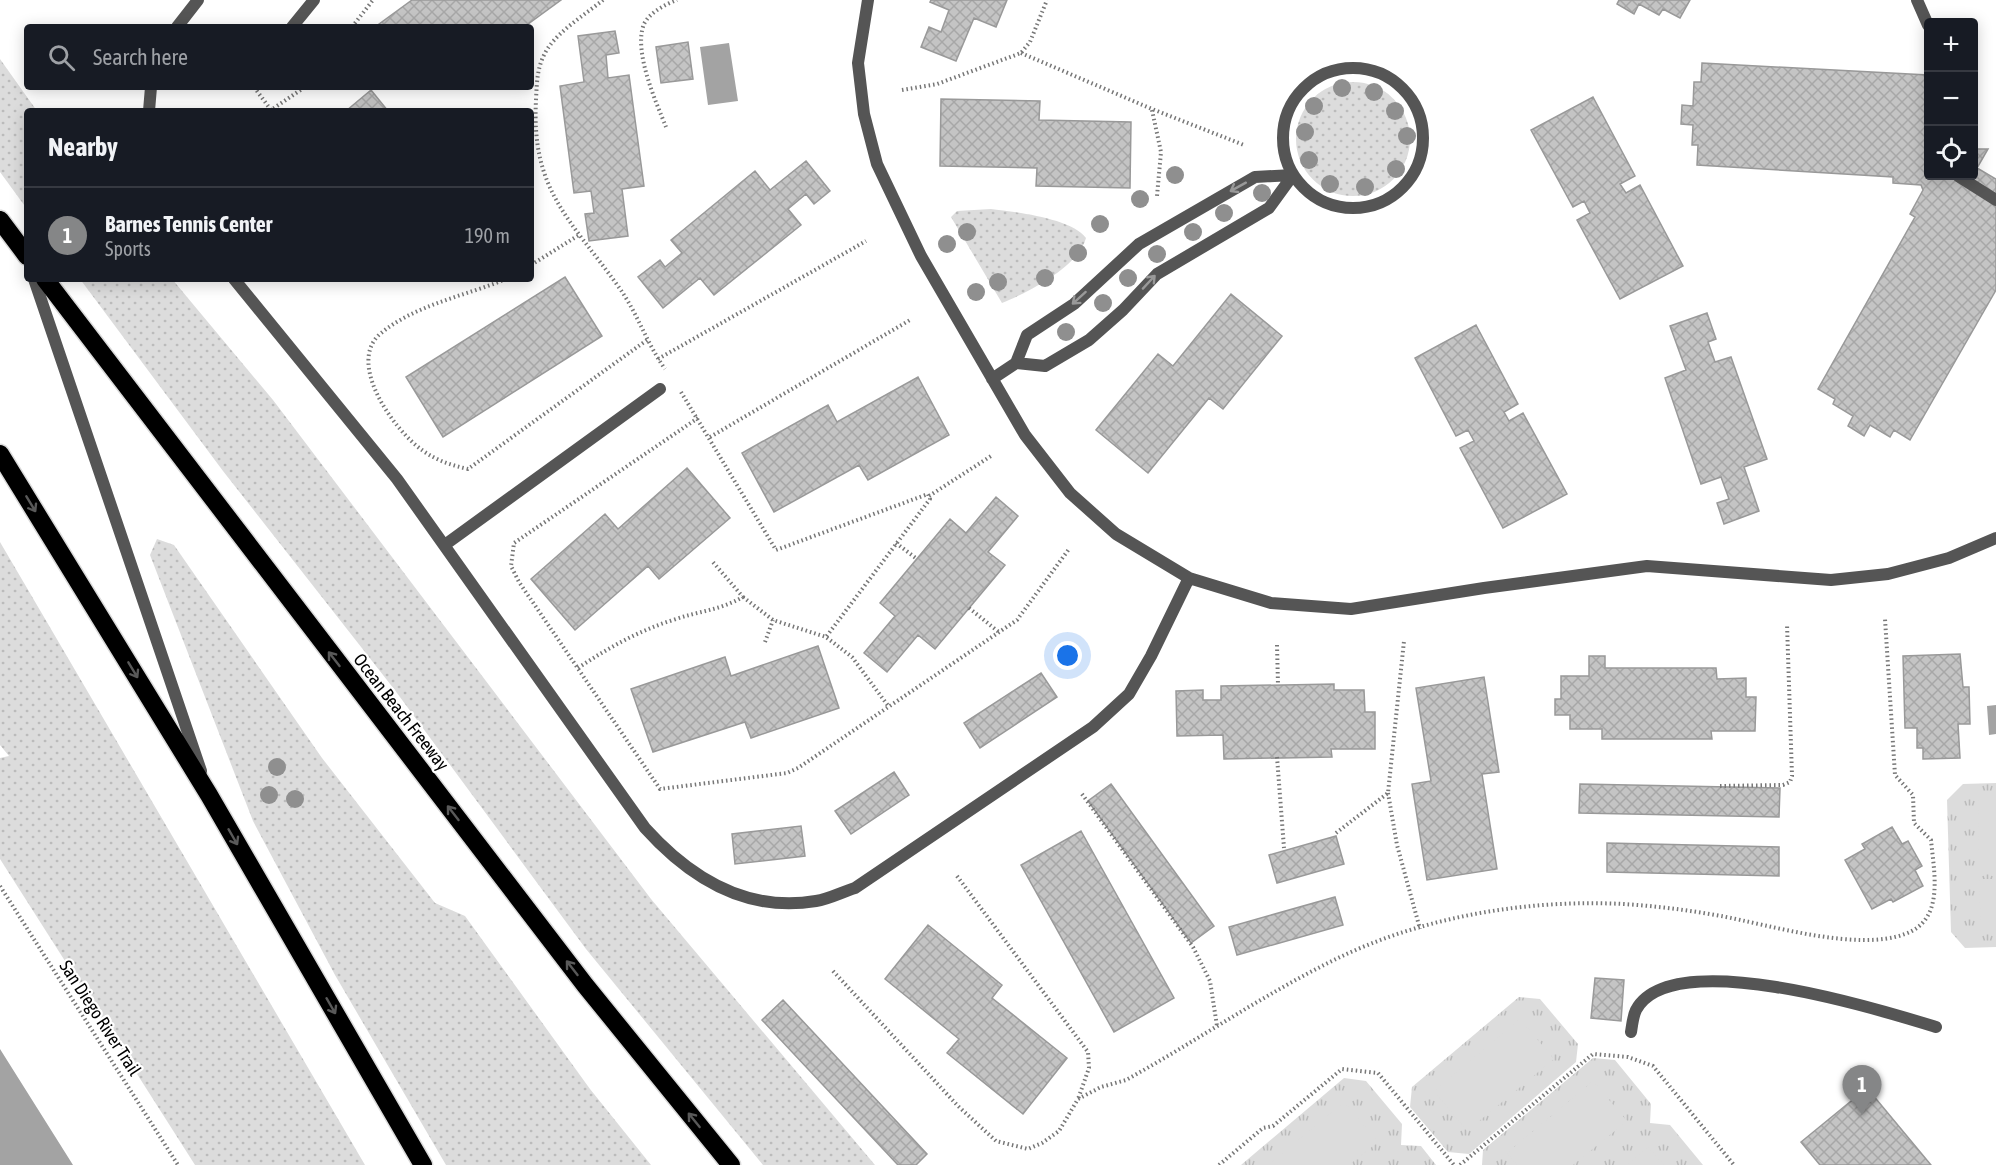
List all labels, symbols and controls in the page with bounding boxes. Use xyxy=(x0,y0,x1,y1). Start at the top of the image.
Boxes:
map controls xyxy=(1924,18,1978,180)
button: + xyxy=(1924,18,1978,72)
search box xyxy=(24,24,534,90)
icon: search xyxy=(45,41,78,74)
text: Search here xyxy=(93,44,188,70)
button: − xyxy=(1924,72,1978,126)
button: locate xyxy=(1924,126,1978,180)
text: Nearby xyxy=(48,132,118,162)
one-way arrow xyxy=(1229,181,1246,193)
text: Barnes Tennis Center xyxy=(105,211,272,237)
text: 1 xyxy=(63,224,72,247)
text: 190 m xyxy=(465,224,510,247)
text: Sports xyxy=(105,237,151,260)
one-way arrow xyxy=(1142,275,1156,290)
one-way arrow xyxy=(1072,291,1087,305)
one-way arrow xyxy=(25,495,37,512)
your location xyxy=(1053,641,1082,670)
street label: Ocean Beach Freeway xyxy=(349,649,454,774)
one-way arrow xyxy=(328,651,340,667)
one-way arrow xyxy=(127,661,139,678)
one-way arrow xyxy=(446,805,459,821)
one-way arrow xyxy=(227,828,239,845)
street label: San Diego River Trail xyxy=(55,956,146,1079)
one-way arrow xyxy=(565,960,578,976)
one-way arrow xyxy=(325,997,337,1014)
pin: 1 xyxy=(1842,1066,1882,1115)
one-way arrow xyxy=(688,1112,701,1128)

